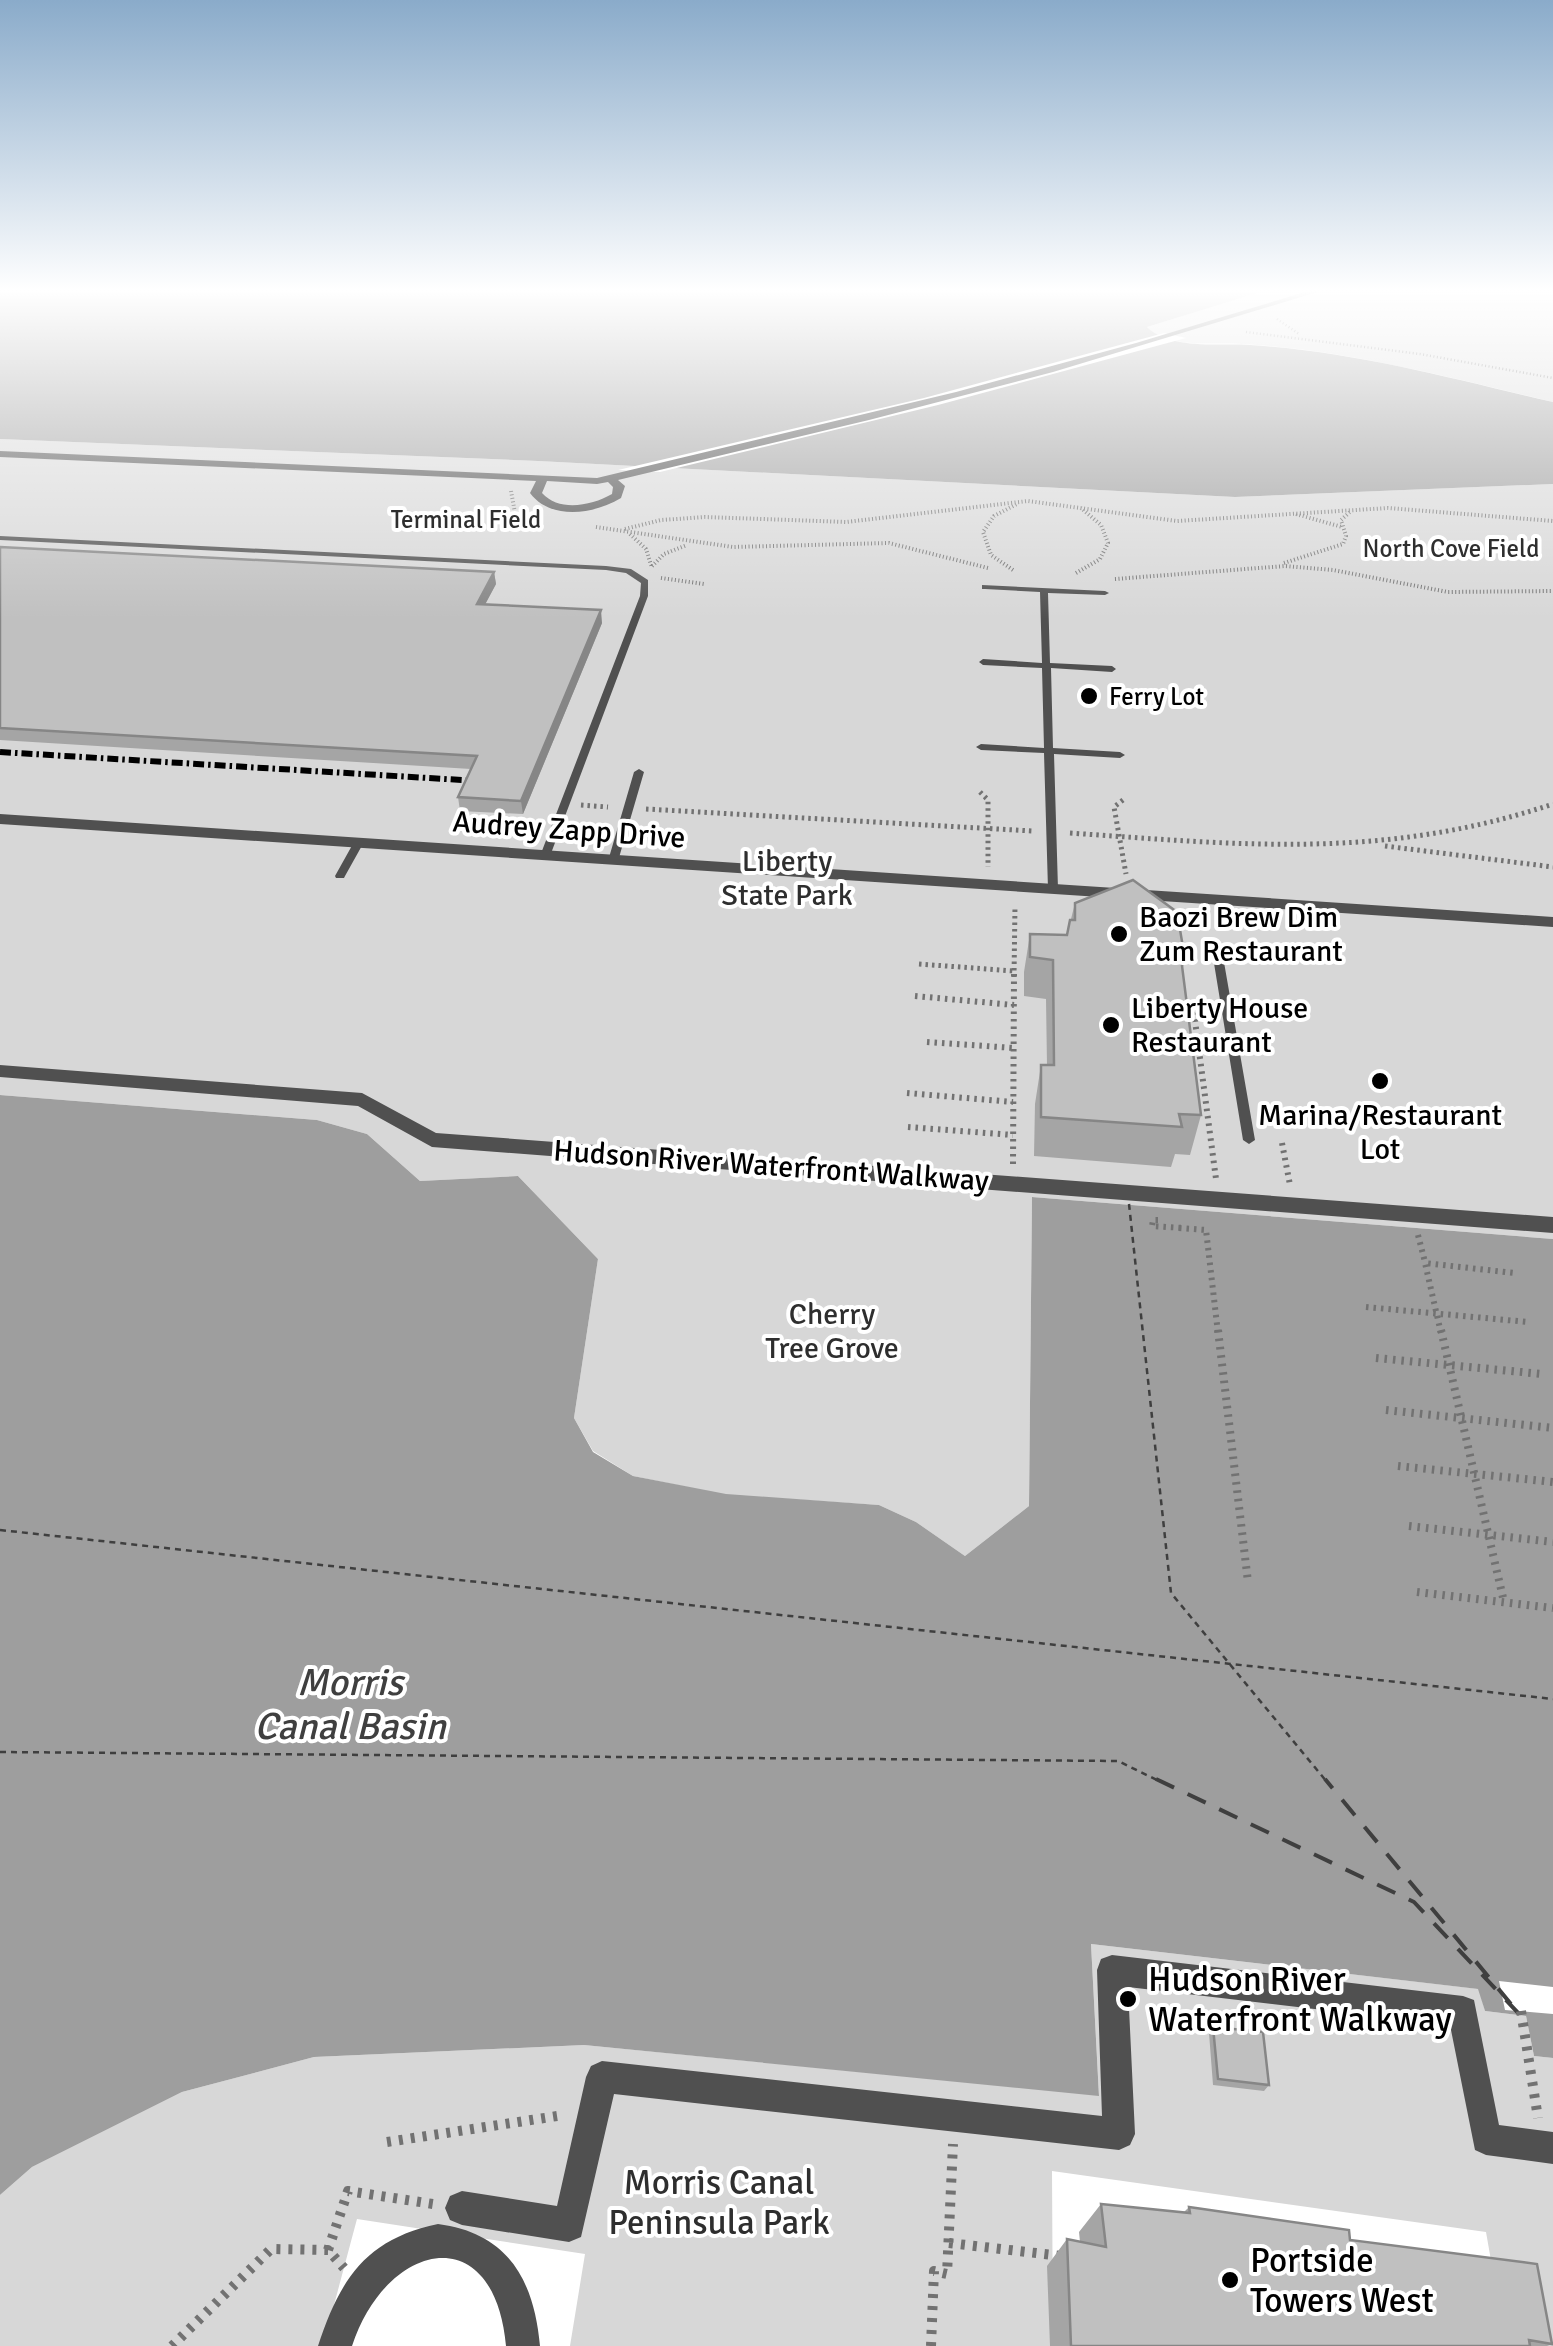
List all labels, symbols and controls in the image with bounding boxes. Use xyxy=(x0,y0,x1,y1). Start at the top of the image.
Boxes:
park label: Terminal Field xyxy=(391,504,541,535)
park label: North Cove Field xyxy=(1362,533,1540,564)
place label: Ferry Lot xyxy=(1109,681,1204,712)
marker: Ferry Lot xyxy=(1078,685,1100,707)
street label: Audrey Zapp Drive xyxy=(451,803,687,857)
park label: Liberty State Park xyxy=(721,843,853,914)
place label: Baozi Brew Dim Zum Restaurant xyxy=(1139,899,1343,970)
marker: Baozi Brew Dim Zum Restaurant xyxy=(1108,923,1130,945)
place label: Liberty House Restaurant xyxy=(1131,990,1308,1061)
marker: Liberty House Restaurant xyxy=(1100,1014,1122,1036)
marker: Marina/Restaurant Lot xyxy=(1369,1070,1391,1092)
place label: Marina/Restaurant Lot xyxy=(1258,1097,1502,1168)
street label: Hudson River Waterfront Walkway xyxy=(552,1132,990,1200)
park label: Cherry Tree Grove xyxy=(765,1296,899,1367)
water label: Morris Canal Basin xyxy=(254,1659,447,1750)
place label: Hudson River Waterfront Walkway xyxy=(1148,1958,1452,2041)
marker: Hudson River Waterfront Walkway xyxy=(1117,1988,1139,2010)
park label: Morris Canal Peninsula Park xyxy=(608,2161,830,2244)
place label: Portside Towers West xyxy=(1250,2239,1434,2322)
marker: Portside Towers West xyxy=(1219,2269,1241,2291)

